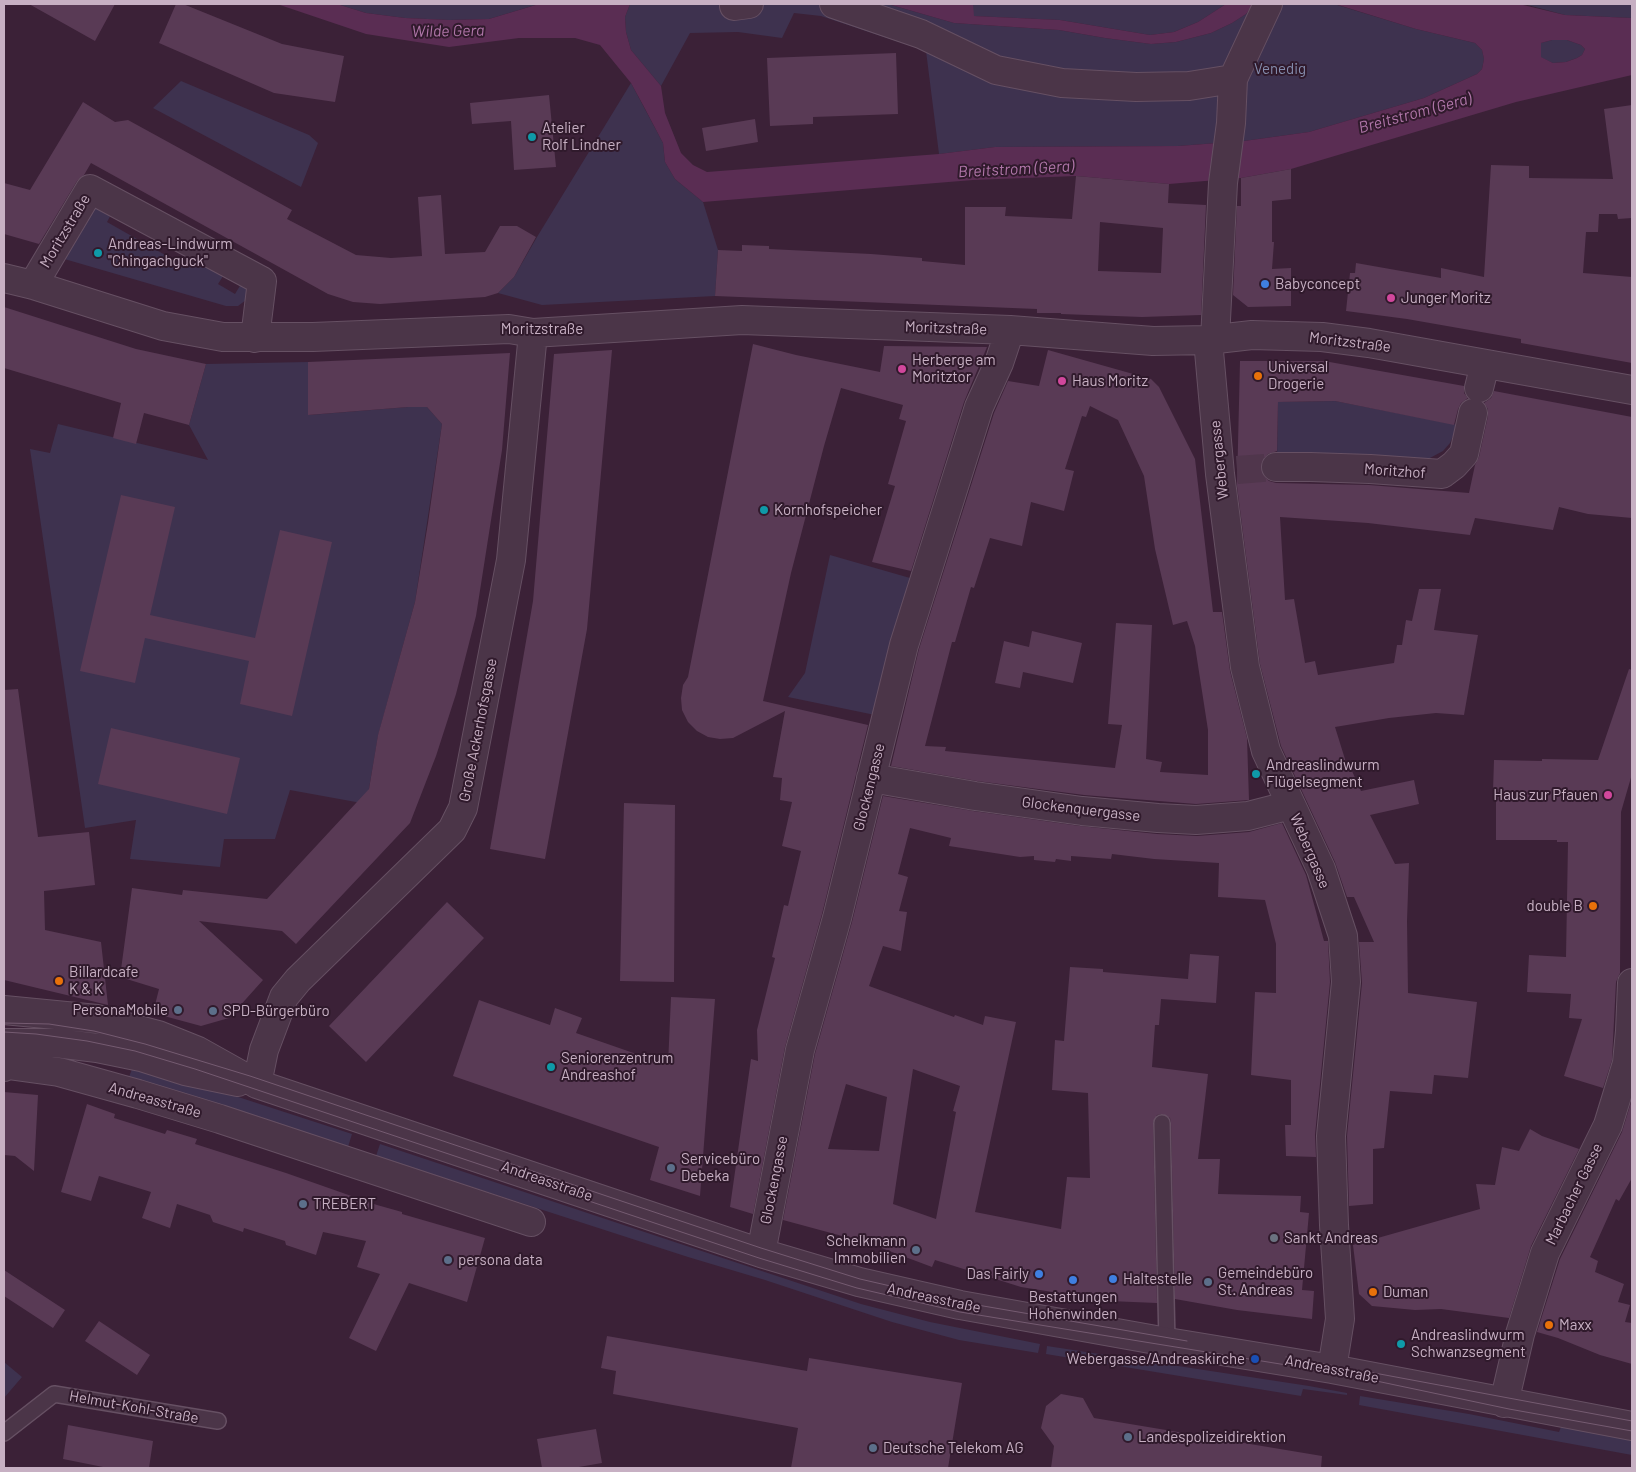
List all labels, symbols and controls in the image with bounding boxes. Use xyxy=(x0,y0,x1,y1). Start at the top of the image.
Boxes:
water label: Wilde Gera xyxy=(411,21,485,41)
park label: Venedig xyxy=(1254,60,1306,78)
water label: Breitstrom (Gera) xyxy=(1356,89,1474,137)
place label: Atelier Rolf Lindner xyxy=(542,119,621,154)
marker: Atelier Rolf Lindner xyxy=(526,131,538,143)
water label: Breitstrom (Gera) xyxy=(958,156,1074,182)
street label: Moritzstraße xyxy=(36,191,94,271)
place label: Andreas-Lindwurm "Chingachguck" xyxy=(108,235,233,270)
marker: Andreas-Lindwurm "Chingachguck" xyxy=(92,247,104,259)
place label: Babyconcept xyxy=(1275,275,1360,293)
marker: Babyconcept xyxy=(1259,278,1271,290)
place label: Junger Moritz xyxy=(1401,289,1491,307)
marker: Junger Moritz xyxy=(1385,292,1397,304)
street label: Moritzstraße xyxy=(904,318,988,338)
street label: Moritzstraße xyxy=(501,320,583,338)
street label: Moritzstraße xyxy=(1308,328,1392,356)
place label: Herberge am Moritztor xyxy=(912,351,996,386)
place label: Universal Drogerie xyxy=(1268,358,1328,393)
marker: Herberge am Moritztor xyxy=(896,363,908,375)
marker: Universal Drogerie xyxy=(1252,370,1264,382)
place label: Haus Moritz xyxy=(1072,372,1148,390)
marker: Haus Moritz xyxy=(1056,375,1068,387)
street label: Webergasse xyxy=(1206,419,1232,501)
street label: Moritzhof xyxy=(1364,460,1426,482)
place label: Kornhofspeicher xyxy=(774,501,882,519)
marker: Kornhofspeicher xyxy=(758,504,770,516)
street label: Große Ackerhofsgasse xyxy=(455,657,501,803)
street label: Glockengasse xyxy=(849,741,889,833)
place label: Andreaslindwurm Flügelsegment xyxy=(1266,756,1380,791)
marker: Andreaslindwurm Flügelsegment xyxy=(1250,768,1262,780)
place label: Haus zur Pfauen xyxy=(1493,786,1598,804)
marker: Haus zur Pfauen xyxy=(1602,789,1614,801)
street label: Glockenquergasse xyxy=(1021,793,1141,825)
street label: Webergasse xyxy=(1286,811,1334,891)
place label: double B xyxy=(1527,897,1583,915)
marker: double B xyxy=(1587,900,1599,912)
place label: Billardcafe K & K xyxy=(69,963,138,998)
marker: Billardcafe K & K xyxy=(53,975,65,987)
place label: PersonaMobile xyxy=(72,1001,168,1019)
place label: SPD-Bürgerbüro xyxy=(223,1002,330,1020)
marker: PersonaMobile xyxy=(172,1004,184,1016)
marker: SPD-Bürgerbüro xyxy=(207,1005,219,1017)
place label: Seniorenzentrum Andreashof xyxy=(561,1049,673,1084)
marker: Seniorenzentrum Andreashof xyxy=(545,1061,557,1073)
street label: Andreasstraße xyxy=(107,1078,203,1122)
street label: Glockengasse xyxy=(757,1134,791,1226)
street label: Marbacher Gasse xyxy=(1542,1140,1606,1248)
place label: Servicebüro Debeka xyxy=(681,1150,760,1185)
street label: Andreasstraße xyxy=(499,1157,595,1205)
marker: Servicebüro Debeka xyxy=(665,1162,677,1174)
place label: TREBERT xyxy=(313,1195,376,1213)
marker: TREBERT xyxy=(297,1198,309,1210)
place label: Sankt Andreas xyxy=(1284,1229,1378,1247)
place label: Schelkmann Immobilien xyxy=(826,1232,906,1267)
marker: Sankt Andreas xyxy=(1268,1232,1280,1244)
marker: Schelkmann Immobilien xyxy=(910,1244,922,1256)
place label: persona data xyxy=(458,1251,543,1269)
marker: persona data xyxy=(442,1254,454,1266)
place label: Gemeindebüro St. Andreas xyxy=(1218,1264,1313,1299)
place label: Das Fairly xyxy=(967,1265,1029,1283)
marker: Das Fairly xyxy=(1033,1268,1045,1280)
place label: Haltestelle xyxy=(1123,1270,1192,1288)
marker: Haltestelle xyxy=(1107,1273,1119,1285)
marker: Bestattungen Hohenwinden xyxy=(1067,1274,1079,1286)
marker: Gemeindebüro St. Andreas xyxy=(1202,1276,1214,1288)
street label: Andreasstraße xyxy=(886,1279,982,1317)
place label: Duman xyxy=(1383,1283,1428,1301)
marker: Duman xyxy=(1367,1286,1379,1298)
place label: Bestattungen Hohenwinden xyxy=(1029,1288,1117,1323)
place label: Maxx xyxy=(1559,1316,1592,1334)
marker: Maxx xyxy=(1543,1319,1555,1331)
place label: Andreaslindwurm Schwanzsegment xyxy=(1411,1326,1526,1361)
marker: Andreaslindwurm Schwanzsegment xyxy=(1395,1338,1407,1350)
place label: Webergasse/Andreaskirche xyxy=(1067,1350,1245,1368)
street label: Andreasstraße xyxy=(1283,1351,1381,1387)
marker: Webergasse/Andreaskirche xyxy=(1249,1353,1261,1365)
street label: Helmut-Kohl-Straße xyxy=(68,1387,200,1427)
place label: Landespolizeidirektion xyxy=(1138,1428,1286,1446)
marker: Landespolizeidirektion xyxy=(1122,1431,1134,1443)
place label: Deutsche Telekom AG xyxy=(883,1439,1024,1457)
marker: Deutsche Telekom AG xyxy=(867,1442,879,1454)

